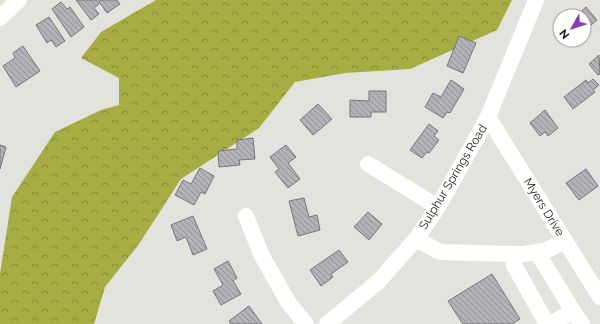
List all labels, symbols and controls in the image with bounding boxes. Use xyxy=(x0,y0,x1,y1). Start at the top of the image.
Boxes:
north arrow xyxy=(552,8,592,48)
text: N xyxy=(557,27,572,41)
street label: Sulphur Springs Road xyxy=(416,122,490,232)
street label: Myers Drive xyxy=(521,175,567,239)

